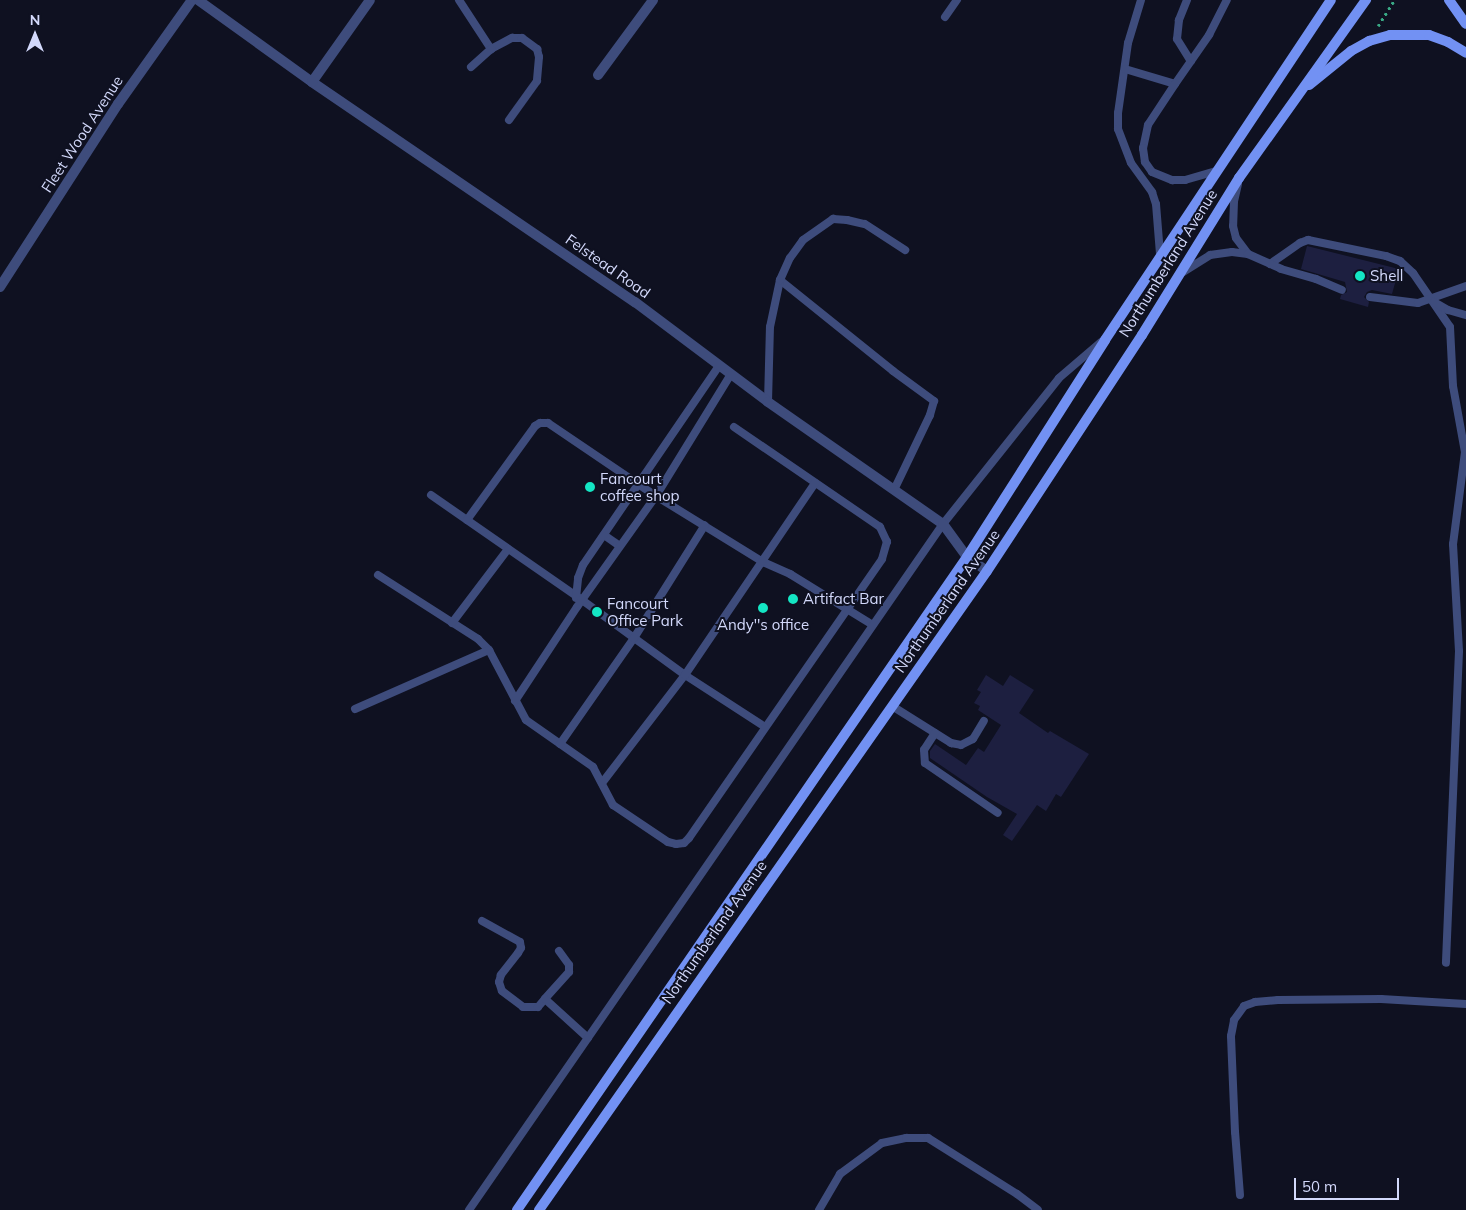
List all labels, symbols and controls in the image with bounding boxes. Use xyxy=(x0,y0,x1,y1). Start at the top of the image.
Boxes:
north arrow xyxy=(10,10,60,60)
text: N xyxy=(30,11,40,29)
street label: Fleet Wood Avenue xyxy=(38,72,126,196)
street label: Northumberland Avenue xyxy=(1115,186,1221,340)
street label: Felstead Road xyxy=(562,230,654,302)
place label: Shell xyxy=(1370,267,1403,285)
marker: Shell xyxy=(1354,270,1366,282)
place label: Fancourt coffee shop xyxy=(600,469,679,504)
marker: Fancourt coffee shop xyxy=(584,481,596,493)
street label: Northumberland Avenue xyxy=(891,526,1003,676)
place label: Artifact Bar xyxy=(803,590,884,608)
marker: Artifact Bar xyxy=(787,593,799,605)
place label: Fancourt Office Park xyxy=(607,594,683,629)
marker: Andy''s office xyxy=(757,602,769,614)
marker: Fancourt Office Park xyxy=(591,606,603,618)
place label: Andy''s office xyxy=(717,616,809,634)
street label: Northumberland Avenue xyxy=(658,857,770,1007)
scale bar xyxy=(1296,1168,1401,1200)
text: 50 m xyxy=(1302,1177,1337,1196)

